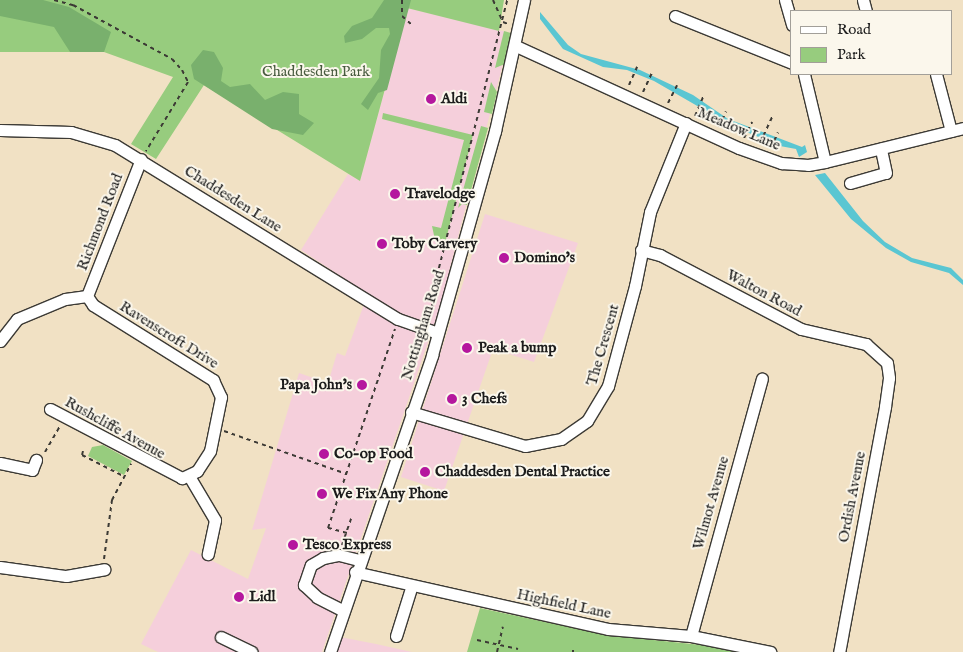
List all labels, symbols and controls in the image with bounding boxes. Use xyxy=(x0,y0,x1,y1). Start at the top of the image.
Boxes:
legend xyxy=(790,10,953,75)
text: Road xyxy=(837,20,871,39)
text: Park xyxy=(837,45,866,64)
park label: Chaddesden Park xyxy=(262,63,370,81)
place label: Aldi xyxy=(441,90,467,108)
marker: Aldi xyxy=(425,93,437,105)
street label: Meadow Lane xyxy=(695,103,783,155)
street label: Chaddesden Lane xyxy=(181,162,285,236)
street label: Richmond Road xyxy=(73,171,127,273)
place label: Travelodge xyxy=(405,185,475,203)
marker: Travelodge xyxy=(389,188,401,200)
place label: Toby Carvery xyxy=(392,235,477,253)
marker: Toby Carvery xyxy=(376,238,388,250)
place label: Domino's xyxy=(514,249,575,267)
marker: Domino's xyxy=(498,252,510,264)
street label: Walton Road xyxy=(723,266,805,320)
street label: Nottingham Road xyxy=(398,268,448,382)
street label: Ravenscroft Drive xyxy=(116,297,222,373)
street label: The Crescent xyxy=(583,302,623,388)
place label: Peak a bump xyxy=(478,339,556,357)
marker: Peak a bump xyxy=(460,341,474,355)
place label: Papa John's xyxy=(280,376,352,394)
marker: Papa John's xyxy=(356,379,368,391)
place label: 3 Chefs xyxy=(462,390,507,408)
street label: Rushcliffe Avenue xyxy=(62,393,168,463)
marker: 3 Chefs xyxy=(446,393,458,405)
place label: Co-op Food xyxy=(334,445,413,463)
marker: Co-op Food xyxy=(318,448,330,460)
street label: Ordish Avenue xyxy=(834,450,870,544)
street label: Wilmot Avenue xyxy=(689,454,733,552)
place label: Chaddesden Dental Practice xyxy=(435,463,610,481)
marker: Chaddesden Dental Practice xyxy=(419,466,431,478)
place label: We Fix Any Phone xyxy=(332,485,448,503)
marker: We Fix Any Phone xyxy=(316,488,328,500)
place label: Tesco Express xyxy=(303,536,391,554)
marker: Tesco Express xyxy=(287,539,299,551)
street label: Highfield Lane xyxy=(515,585,613,623)
place label: Lidl xyxy=(249,588,276,606)
marker: Lidl xyxy=(233,591,245,603)

